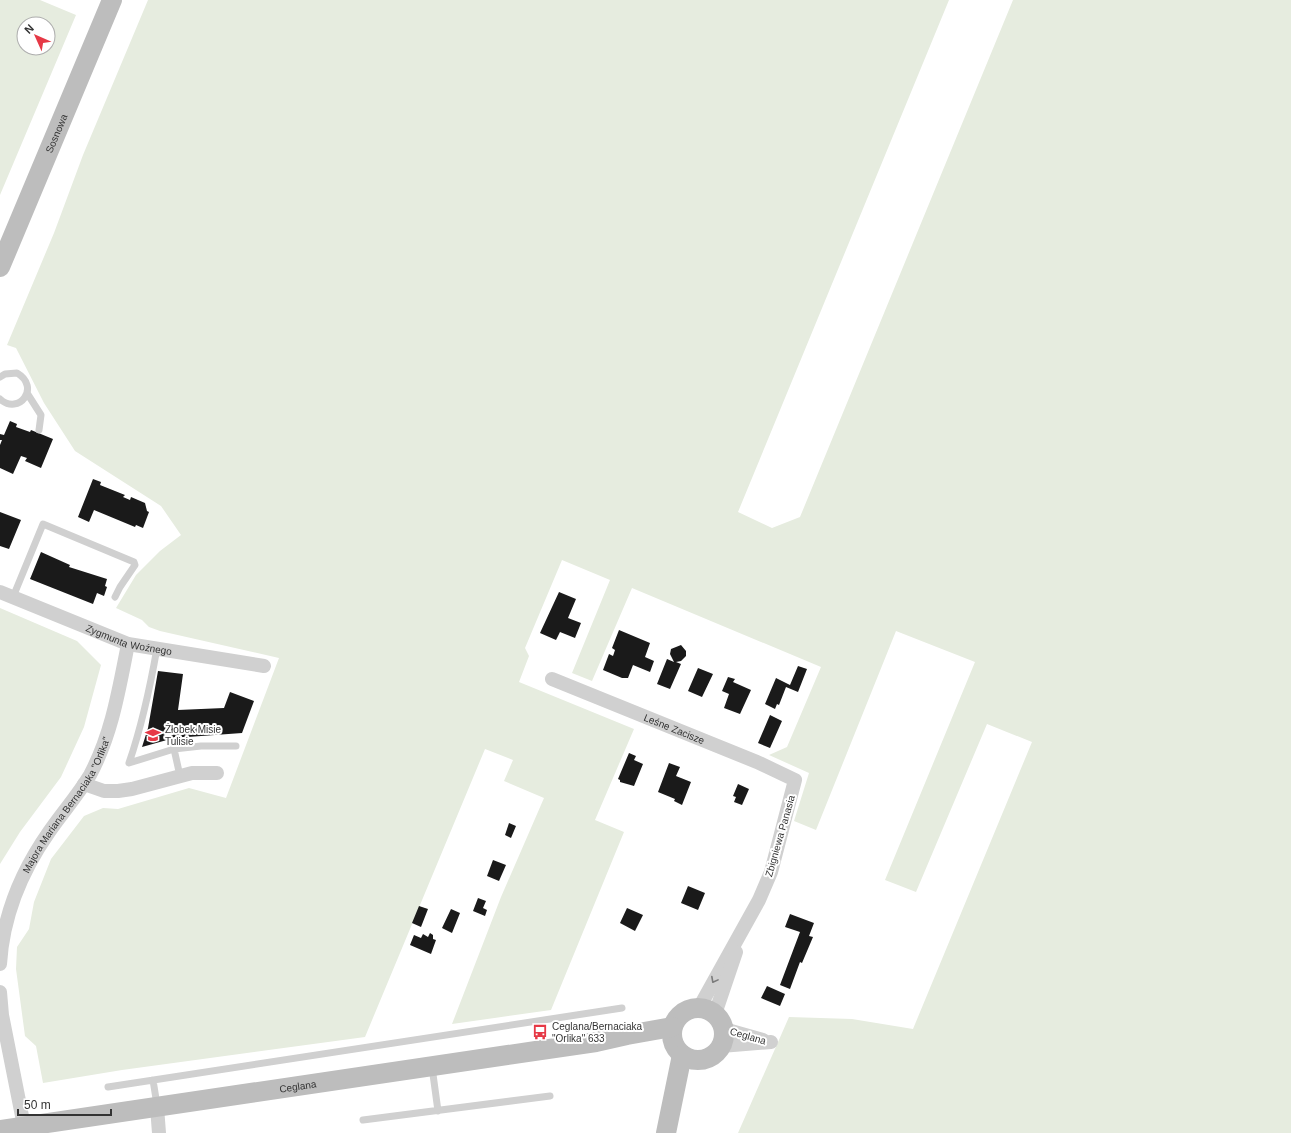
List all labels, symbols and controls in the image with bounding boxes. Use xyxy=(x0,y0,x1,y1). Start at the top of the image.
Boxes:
north arrow xyxy=(16,16,56,56)
text: N xyxy=(22,22,36,36)
street label: Sosnowa xyxy=(43,112,69,154)
street label: Zygmunta Woźnego xyxy=(84,622,173,657)
street label: Leśne Zacisze xyxy=(642,711,707,746)
place label: Żłobek Misie Tulisie xyxy=(165,723,222,747)
school or university icon: Żłobek Misie Tulisie xyxy=(144,726,162,744)
street label: Majora Mariana Bernaciaka "Orlika" xyxy=(20,735,112,875)
street label: Zbigniewa Panasia xyxy=(763,793,797,878)
one-way arrow xyxy=(712,975,719,983)
place label: Ceglana/Bernaciaka "Orlika" 633 xyxy=(552,1021,642,1044)
bus stop icon: Ceglana/Bernaciaka "Orlika" 633 xyxy=(531,1023,549,1041)
street label: Ceglana xyxy=(729,1026,768,1047)
street label: Ceglana xyxy=(279,1078,317,1094)
scale bar xyxy=(18,1091,111,1117)
text: 50 m xyxy=(24,1098,51,1112)

